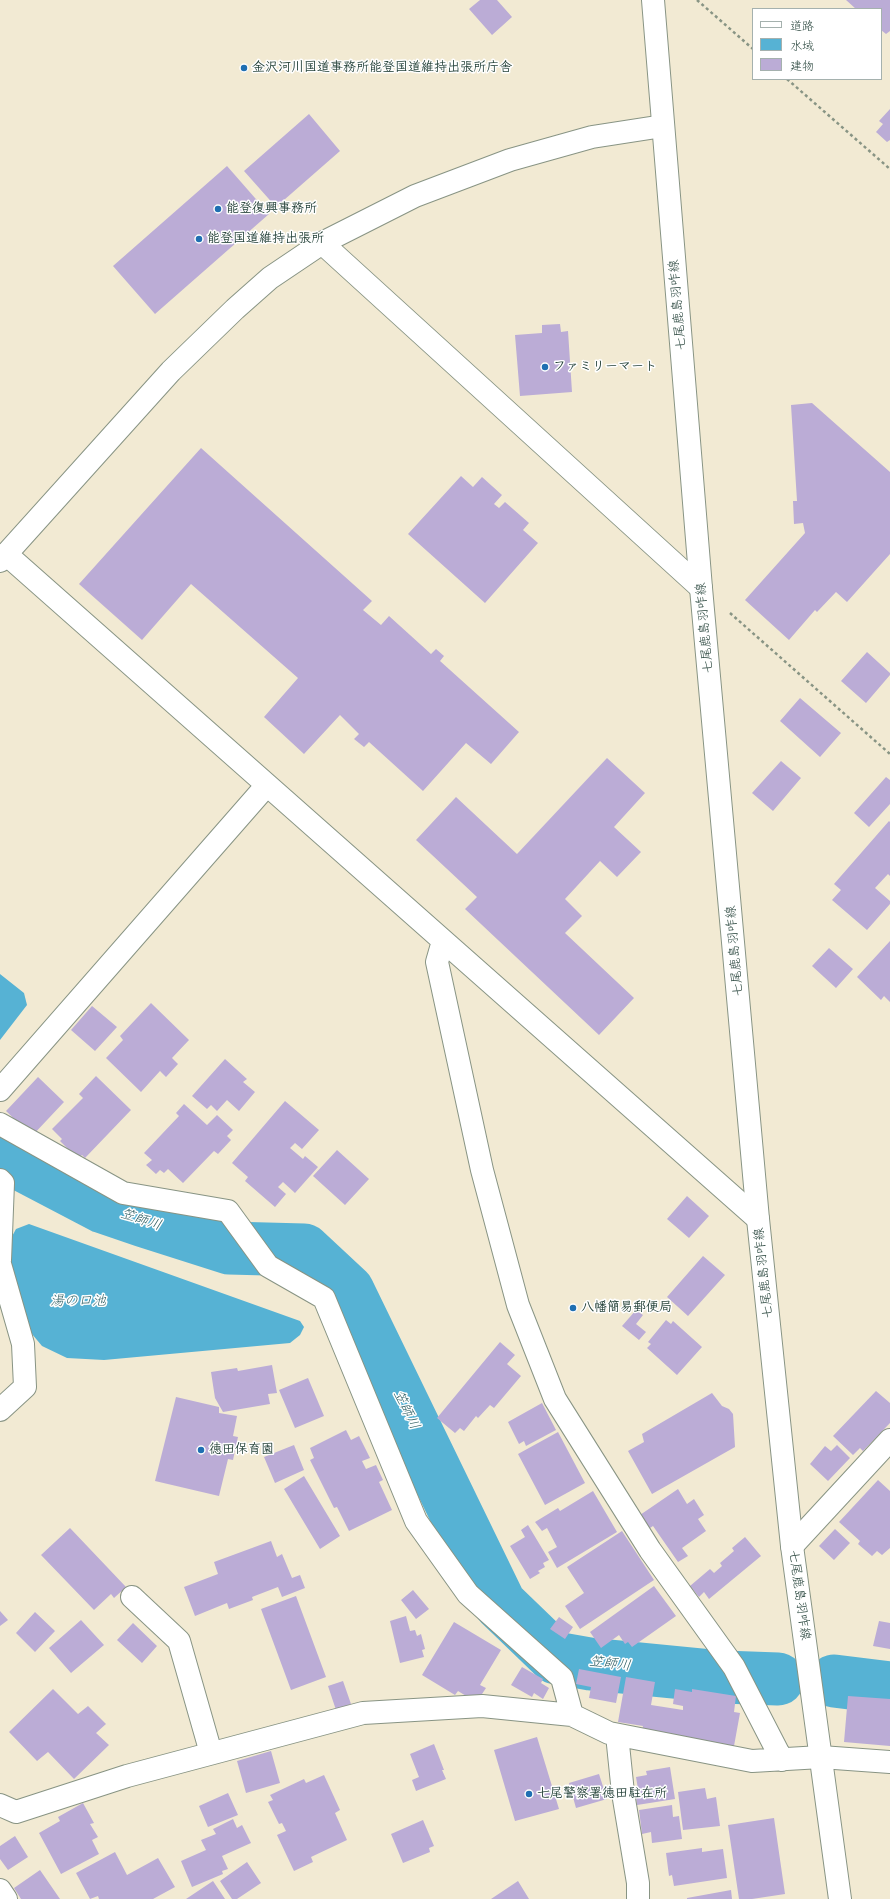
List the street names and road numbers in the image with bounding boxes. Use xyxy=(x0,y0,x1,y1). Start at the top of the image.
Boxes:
street label: 七尾鹿島羽咋線 xyxy=(666,259,690,351)
street label: 七尾鹿島羽咋線 xyxy=(693,582,717,674)
street label: 七尾鹿島羽咋線 xyxy=(723,905,747,997)
street label: 七尾鹿島羽咋線 xyxy=(751,1227,777,1319)
street label: 七尾鹿島羽咋線 xyxy=(785,1549,813,1641)

